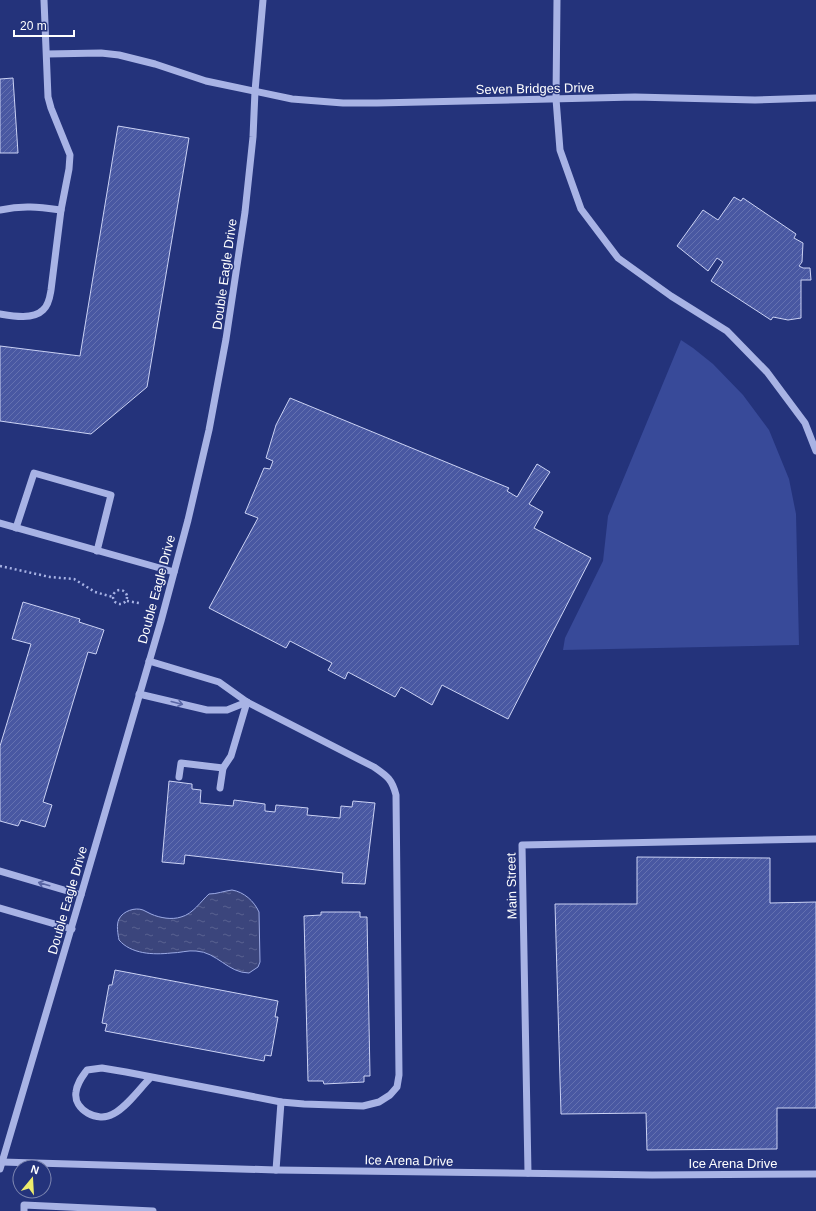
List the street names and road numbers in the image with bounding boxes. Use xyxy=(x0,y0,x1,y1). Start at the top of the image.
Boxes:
street label: Seven Bridges Drive xyxy=(476,80,594,97)
street label: Double Eagle Drive xyxy=(209,218,240,331)
street label: Double Eagle Drive xyxy=(135,533,178,645)
street label: Double Eagle Drive xyxy=(45,844,90,956)
street label: Main Street xyxy=(503,852,520,919)
street label: Ice Arena Drive xyxy=(364,1152,454,1169)
street label: Ice Arena Drive xyxy=(689,1156,777,1171)

